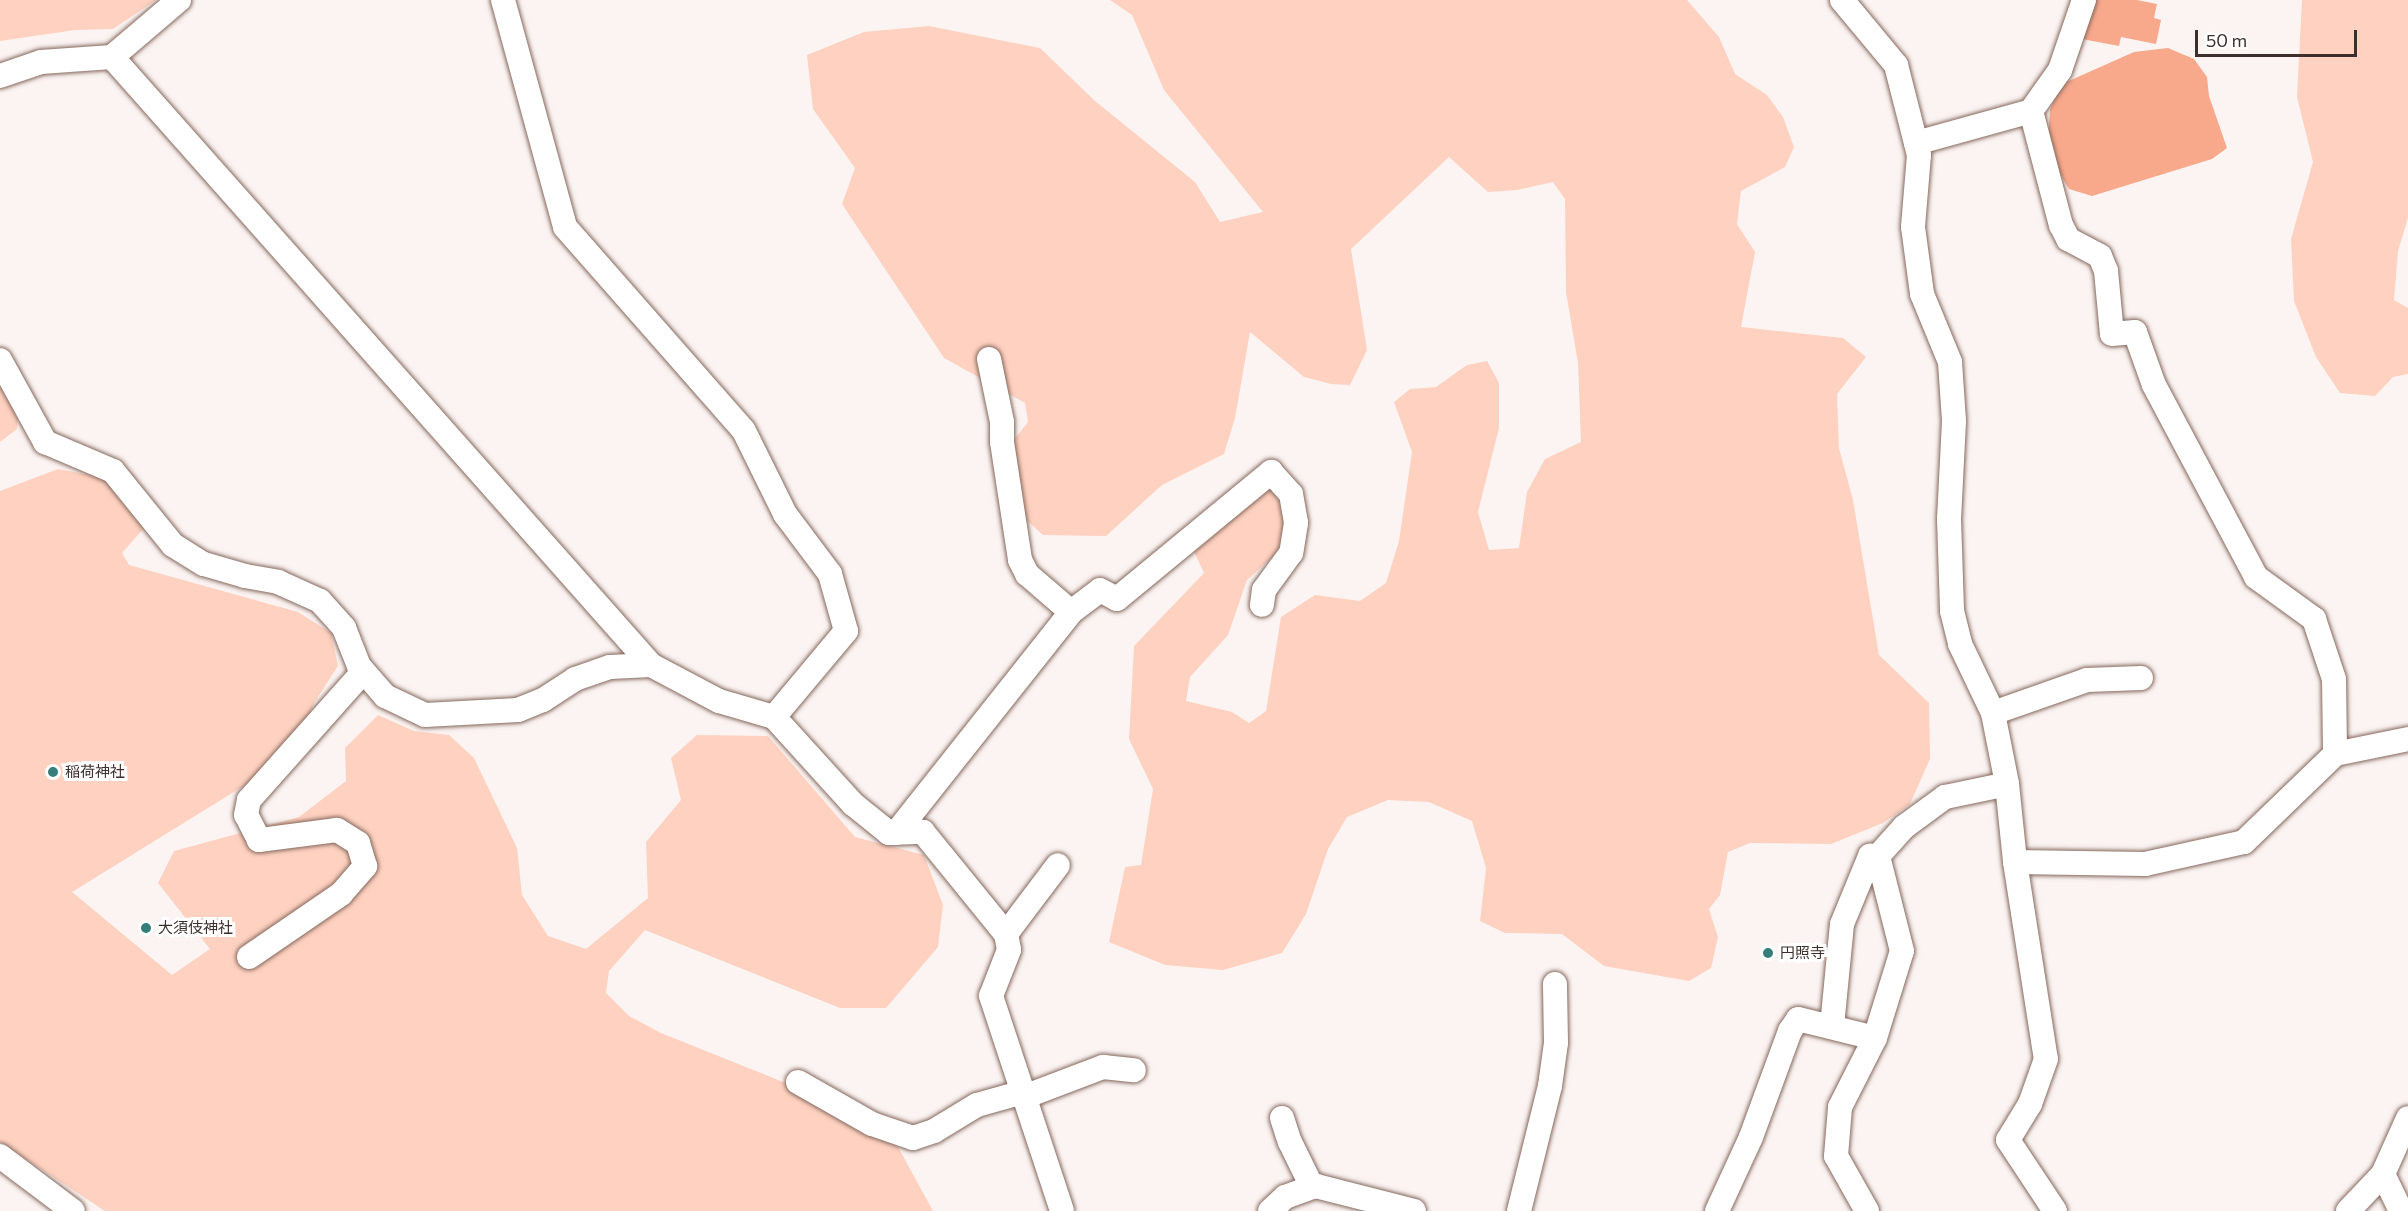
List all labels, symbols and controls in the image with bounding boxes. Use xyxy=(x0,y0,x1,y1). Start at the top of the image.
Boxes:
scale bar xyxy=(2198,18,2360,56)
text: 50 m xyxy=(2206,29,2247,51)
place label: 稲荷神社 xyxy=(65,763,125,781)
marker: 稲荷神社 xyxy=(46,765,60,779)
place label: 大須伎神社 xyxy=(158,919,233,937)
marker: 大須伎神社 xyxy=(139,921,153,935)
place label: 円照寺 xyxy=(1780,944,1825,962)
marker: 円照寺 xyxy=(1761,946,1775,960)

